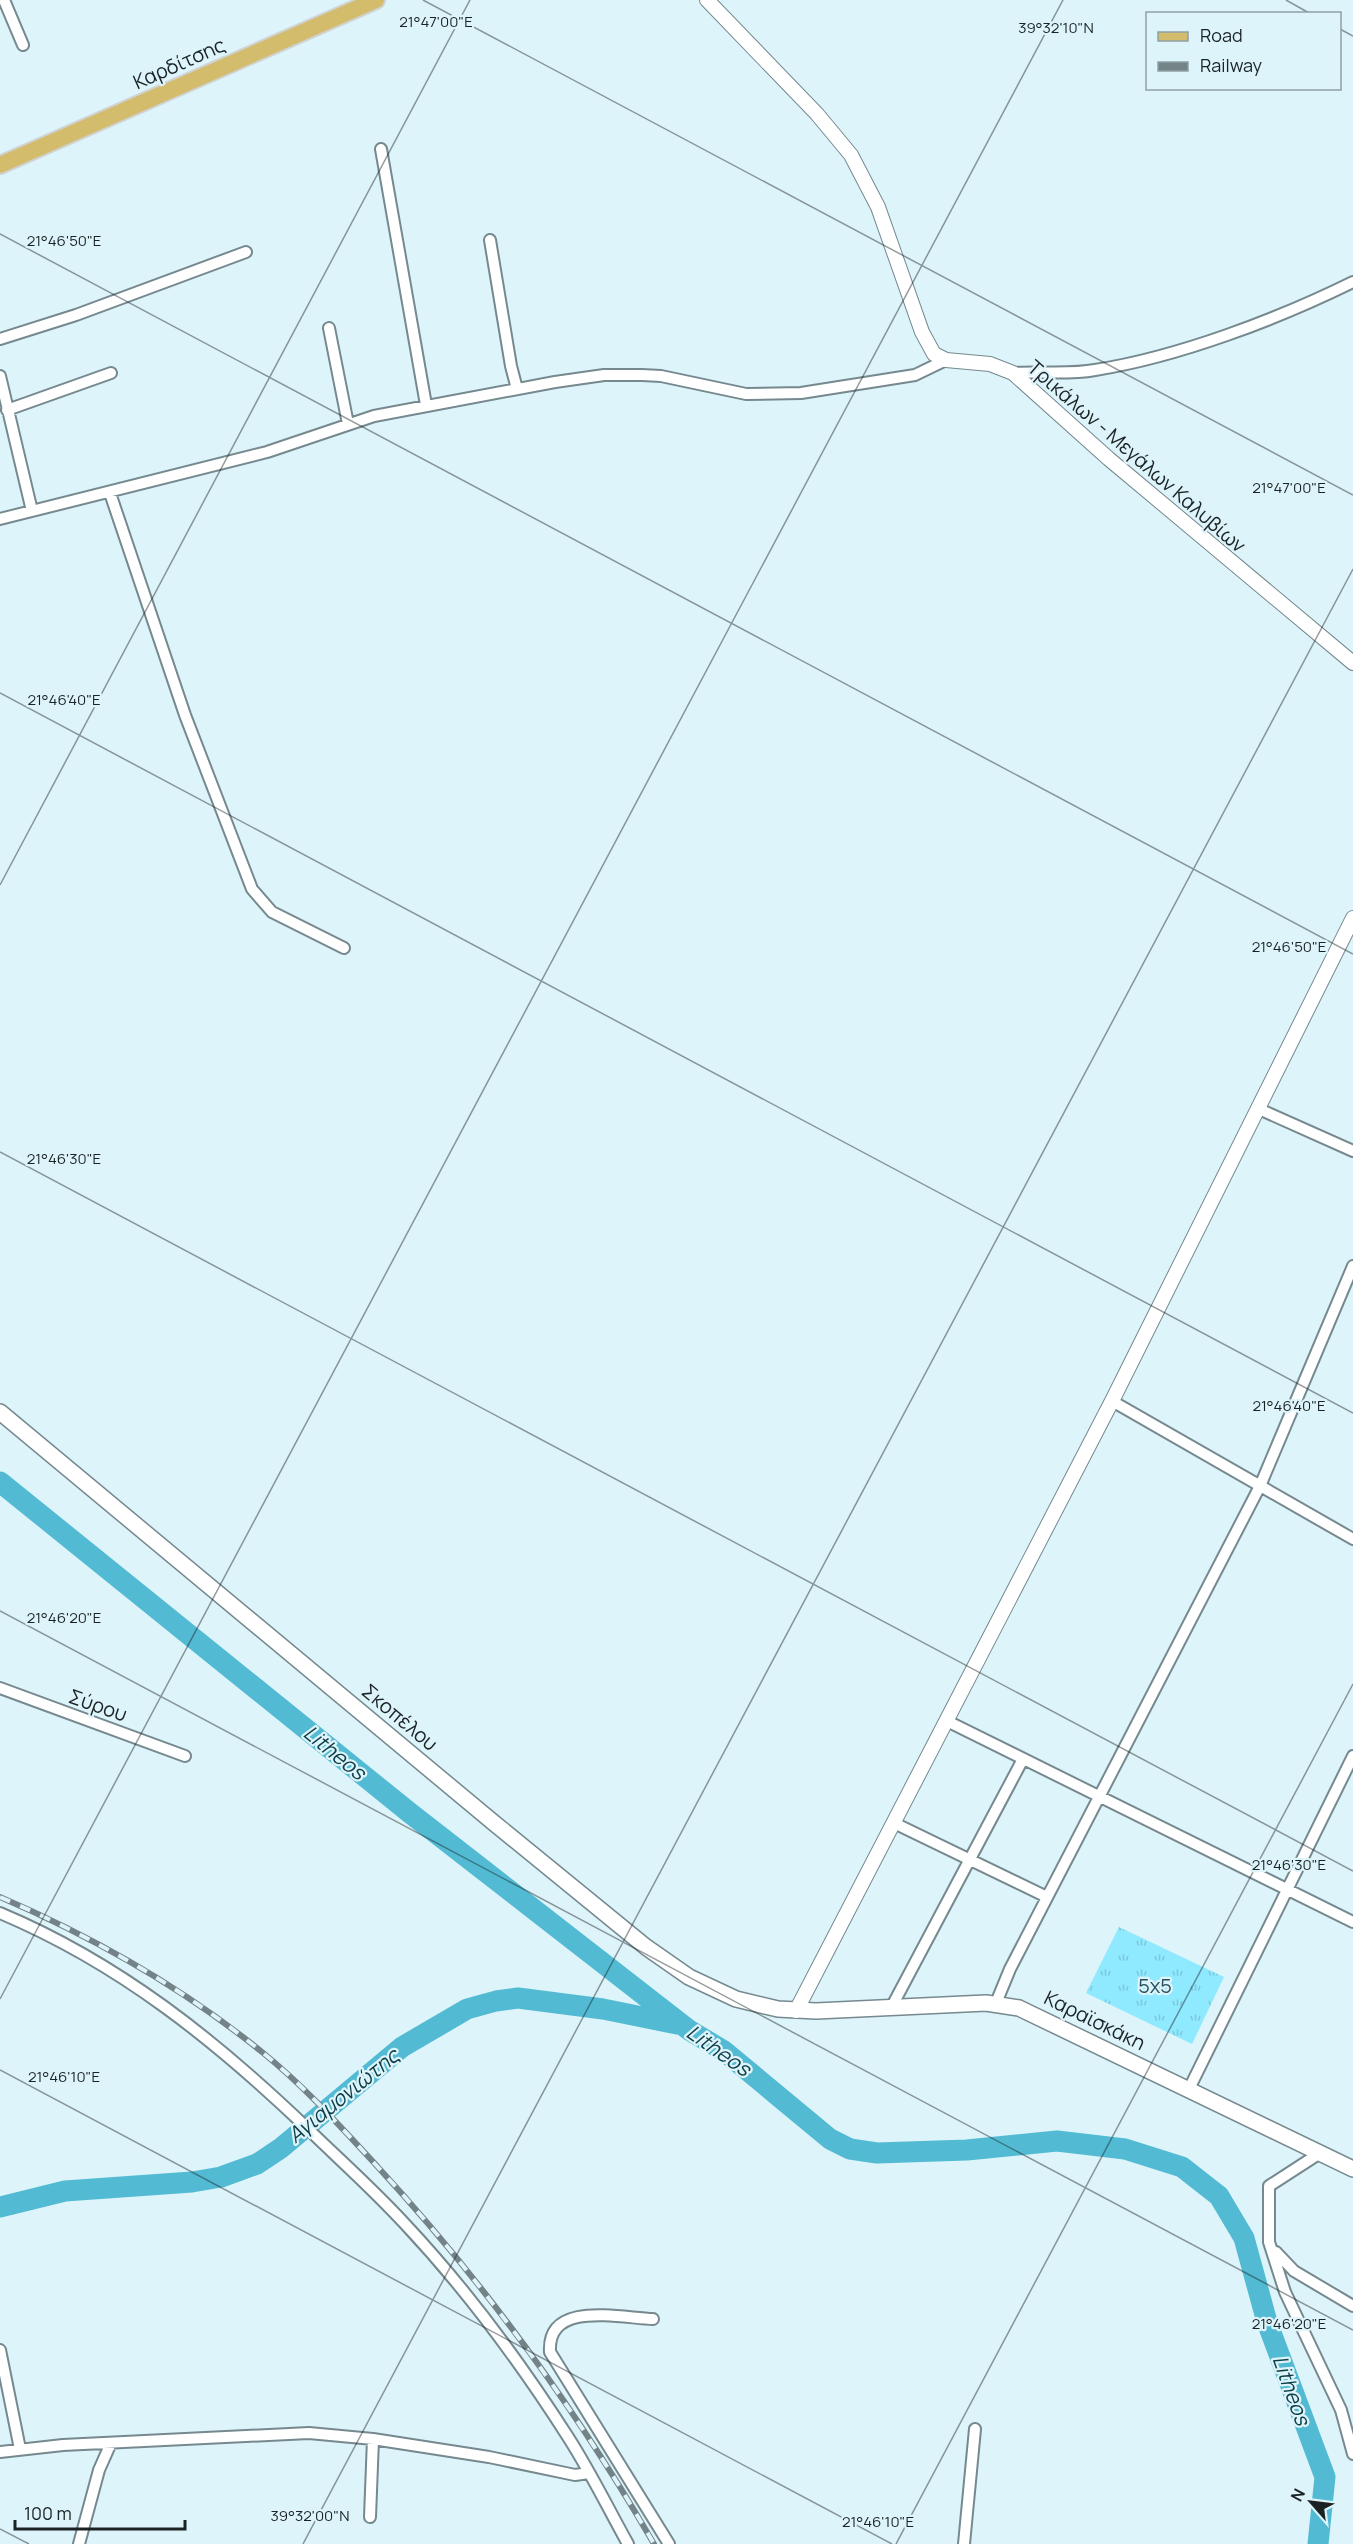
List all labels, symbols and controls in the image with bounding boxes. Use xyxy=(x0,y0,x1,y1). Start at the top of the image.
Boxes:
text: 21°47'00"E xyxy=(399,11,473,32)
legend xyxy=(1146,12,1341,90)
text: 39°32'10"N xyxy=(1018,17,1094,38)
text: Road xyxy=(1200,23,1243,47)
street label: Καρδίτσης xyxy=(129,31,229,95)
text: Railway xyxy=(1200,53,1262,77)
text: 21°46'50"E xyxy=(27,230,101,251)
street label: Τρικάλων - Μεγάλων Καλυβίων xyxy=(1022,354,1252,558)
text: 21°47'00"E xyxy=(1252,477,1326,498)
text: 21°46'40"E xyxy=(27,689,101,710)
text: 21°46'50"E xyxy=(1252,936,1326,957)
text: 21°46'30"E xyxy=(27,1148,101,1169)
text: 21°46'40"E xyxy=(1252,1395,1326,1416)
text: 21°46'20"E xyxy=(27,1607,101,1628)
street label: Σκοπέλου xyxy=(356,1677,444,1757)
street label: Σύρου xyxy=(65,1682,131,1728)
water label: Litheos xyxy=(298,1718,373,1787)
text: 21°46'30"E xyxy=(1252,1854,1326,1875)
park label: 5x5 xyxy=(1138,1972,1172,1999)
street label: Καραϊσκάκη xyxy=(1040,1984,1150,2056)
water label: Litheos xyxy=(681,2018,758,2083)
water label: Αγιαμονιώτης xyxy=(281,2040,406,2149)
text: 21°46'10"E xyxy=(28,2066,100,2087)
text: 21°46'20"E xyxy=(1252,2313,1326,2334)
water label: Litheos xyxy=(1267,2351,1318,2431)
north arrow xyxy=(1281,2472,1341,2532)
text: N xyxy=(1285,2485,1310,2505)
scale bar xyxy=(15,2493,184,2531)
text: 100 m xyxy=(24,2501,72,2525)
text: 39°32'00"N xyxy=(271,2505,349,2526)
text: 21°46'10"E xyxy=(842,2511,914,2532)

